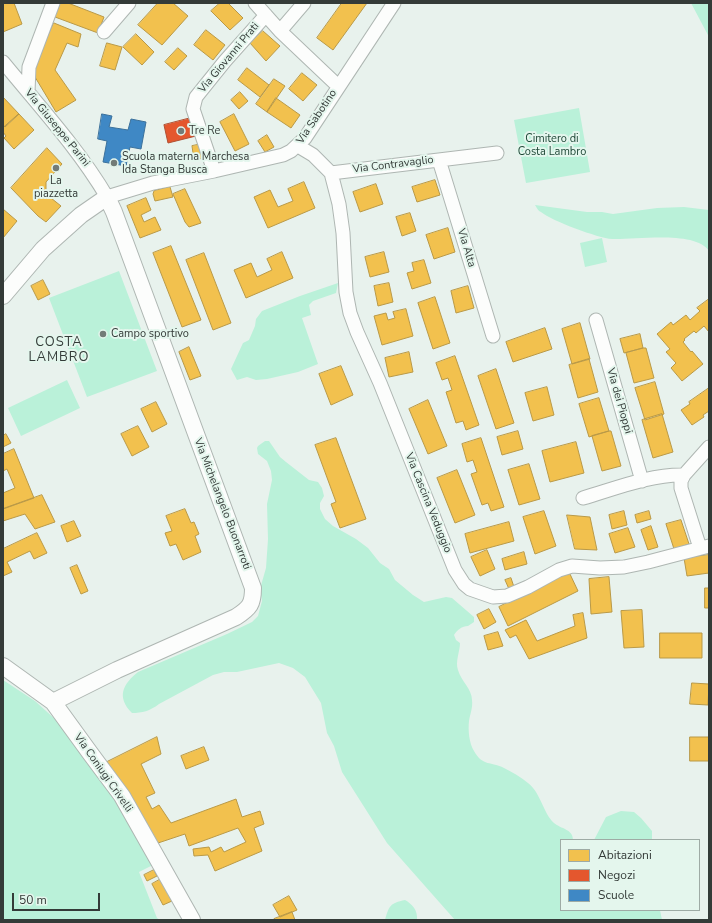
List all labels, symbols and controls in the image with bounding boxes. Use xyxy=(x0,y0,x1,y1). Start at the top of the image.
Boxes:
street label: Via Giovanni Prati xyxy=(196,20,262,96)
street label: Via Giuseppe Parini xyxy=(22,87,92,169)
street label: Via Sabotino xyxy=(294,87,340,147)
place label: Tre Re xyxy=(189,124,220,138)
marker: Tre Re xyxy=(176,126,186,136)
park label: Cimitero di Costa Lambro xyxy=(518,132,586,158)
place label: Scuola materna Marchesa Ida Stanga Busca xyxy=(122,150,249,176)
street label: Via Contravaglio xyxy=(352,153,434,177)
marker: Scuola materna Marchesa Ida Stanga Busca xyxy=(109,158,119,168)
marker: La piazzetta xyxy=(51,163,61,173)
place label: La piazzetta xyxy=(34,174,78,200)
street label: Via Alta xyxy=(454,227,478,269)
place label: Campo sportivo xyxy=(111,327,189,341)
marker: Campo sportivo xyxy=(98,329,108,339)
district label: COSTA LAMBRO xyxy=(29,335,89,366)
street label: Via dei Pioppi xyxy=(603,367,635,435)
street label: Via Michelangelo Buonarroti xyxy=(191,436,253,572)
street label: Via Cascina Veduggio xyxy=(402,451,454,555)
street label: Via Coniugi Crivelli xyxy=(71,731,135,815)
legend xyxy=(560,839,700,911)
text: Abitazioni xyxy=(598,847,652,863)
text: Negozi xyxy=(598,867,635,883)
scale bar xyxy=(14,885,102,911)
text: Scuole xyxy=(598,887,634,903)
text: 50 m xyxy=(19,892,47,908)

